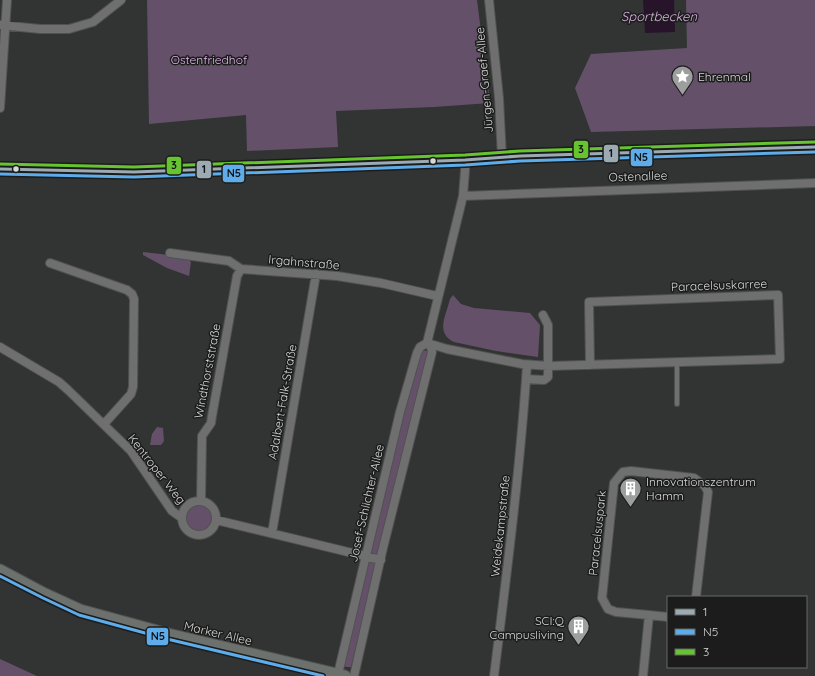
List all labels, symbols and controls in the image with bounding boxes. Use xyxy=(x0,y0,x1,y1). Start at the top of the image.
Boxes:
water label: Sportbecken xyxy=(621,8,697,24)
street label: Jürgen-Graef-Allee xyxy=(472,26,496,134)
park label: Ostenfriedhof xyxy=(171,52,248,67)
place icon: Ehrenmal xyxy=(669,63,695,96)
place label: Ehrenmal xyxy=(698,69,751,84)
line badge: 3 xyxy=(573,140,589,159)
text: 3 xyxy=(578,142,584,156)
line badge: 1 xyxy=(603,144,619,163)
text: 1 xyxy=(609,146,613,160)
line badge: N5 xyxy=(630,148,653,167)
text: N5 xyxy=(634,150,648,164)
line badge: 3 xyxy=(166,156,182,175)
unlabelled marker xyxy=(428,156,438,166)
text: 3 xyxy=(171,158,177,172)
line badge: 1 xyxy=(196,160,212,179)
text: 1 xyxy=(202,162,206,176)
unlabelled marker xyxy=(11,164,21,174)
line badge: N5 xyxy=(222,164,245,183)
text: N5 xyxy=(227,166,241,180)
street label: Ostenallee xyxy=(608,167,668,185)
street label: Irgahnstraße xyxy=(268,251,340,273)
street label: Paracelsuskarree xyxy=(671,276,768,294)
street label: Windthorststraße xyxy=(190,322,224,420)
street label: Adalbert-Falk-Straße xyxy=(264,343,300,461)
street label: Kentroper Weg xyxy=(125,431,189,507)
street label: Josef-Schlichter-Allee xyxy=(345,442,387,563)
street label: Weidekampstraße xyxy=(487,474,513,578)
place label: Innovationszentrum Hamm xyxy=(646,474,756,503)
building icon: Innovationszentrum Hamm xyxy=(617,475,643,508)
street label: Paracelsuspark xyxy=(585,490,609,576)
legend xyxy=(667,596,807,668)
text: 1 xyxy=(703,604,707,619)
place label: SCI:Q Campusliving xyxy=(490,613,565,642)
building icon: SCI:Q Campusliving xyxy=(566,614,592,647)
street label: Marker Allee xyxy=(183,618,254,648)
text: N5 xyxy=(703,624,718,639)
line badge: N5 xyxy=(146,627,169,646)
text: N5 xyxy=(151,629,165,643)
text: 3 xyxy=(703,644,709,659)

